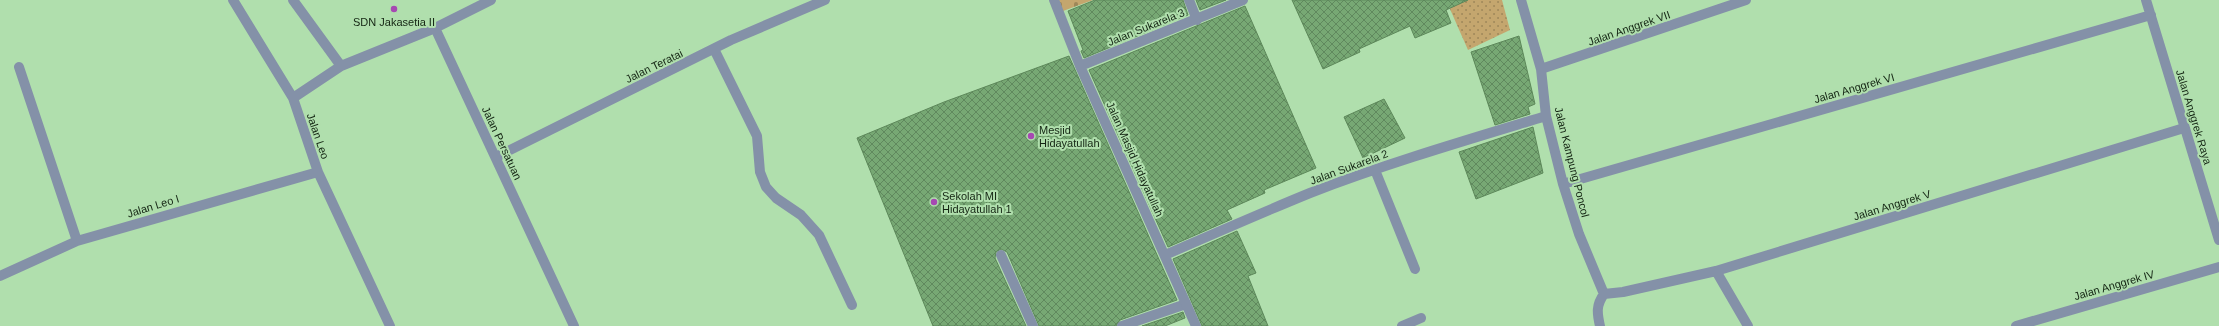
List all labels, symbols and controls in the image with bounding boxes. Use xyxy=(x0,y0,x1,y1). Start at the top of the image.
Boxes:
marker: SDN Jakasetia II xyxy=(389,4,399,14)
street label: Jalan Sukarela 3 xyxy=(1106,6,1186,48)
street label: Jalan Anggrek VII xyxy=(1586,8,1672,48)
place label: SDN Jakasetia II xyxy=(353,16,435,28)
street label: Jalan Teratai xyxy=(623,47,685,85)
street label: Jalan Anggrek Raya xyxy=(2174,68,2214,167)
street label: Jalan Anggrek VI xyxy=(1812,71,1896,105)
street label: Jalan Masjid Hidayatullah xyxy=(1104,100,1166,218)
street label: Jalan Persatuan xyxy=(480,104,524,182)
street label: Jalan Kampung Poncol xyxy=(1552,106,1592,218)
street label: Jalan Leo xyxy=(305,111,331,161)
place label: Mesjid Hidayatullah xyxy=(1039,124,1100,149)
marker: Mesjid Hidayatullah xyxy=(1026,131,1036,141)
street label: Jalan Sukarela 2 xyxy=(1308,147,1390,187)
street label: Jalan Anggrek V xyxy=(1852,187,1933,222)
place label: Sekolah MI Hidayatullah 1 xyxy=(942,190,1012,215)
street label: Jalan Leo I xyxy=(126,192,180,220)
marker: Sekolah MI Hidayatullah 1 xyxy=(929,197,939,207)
street label: Jalan Anggrek IV xyxy=(2072,268,2156,302)

